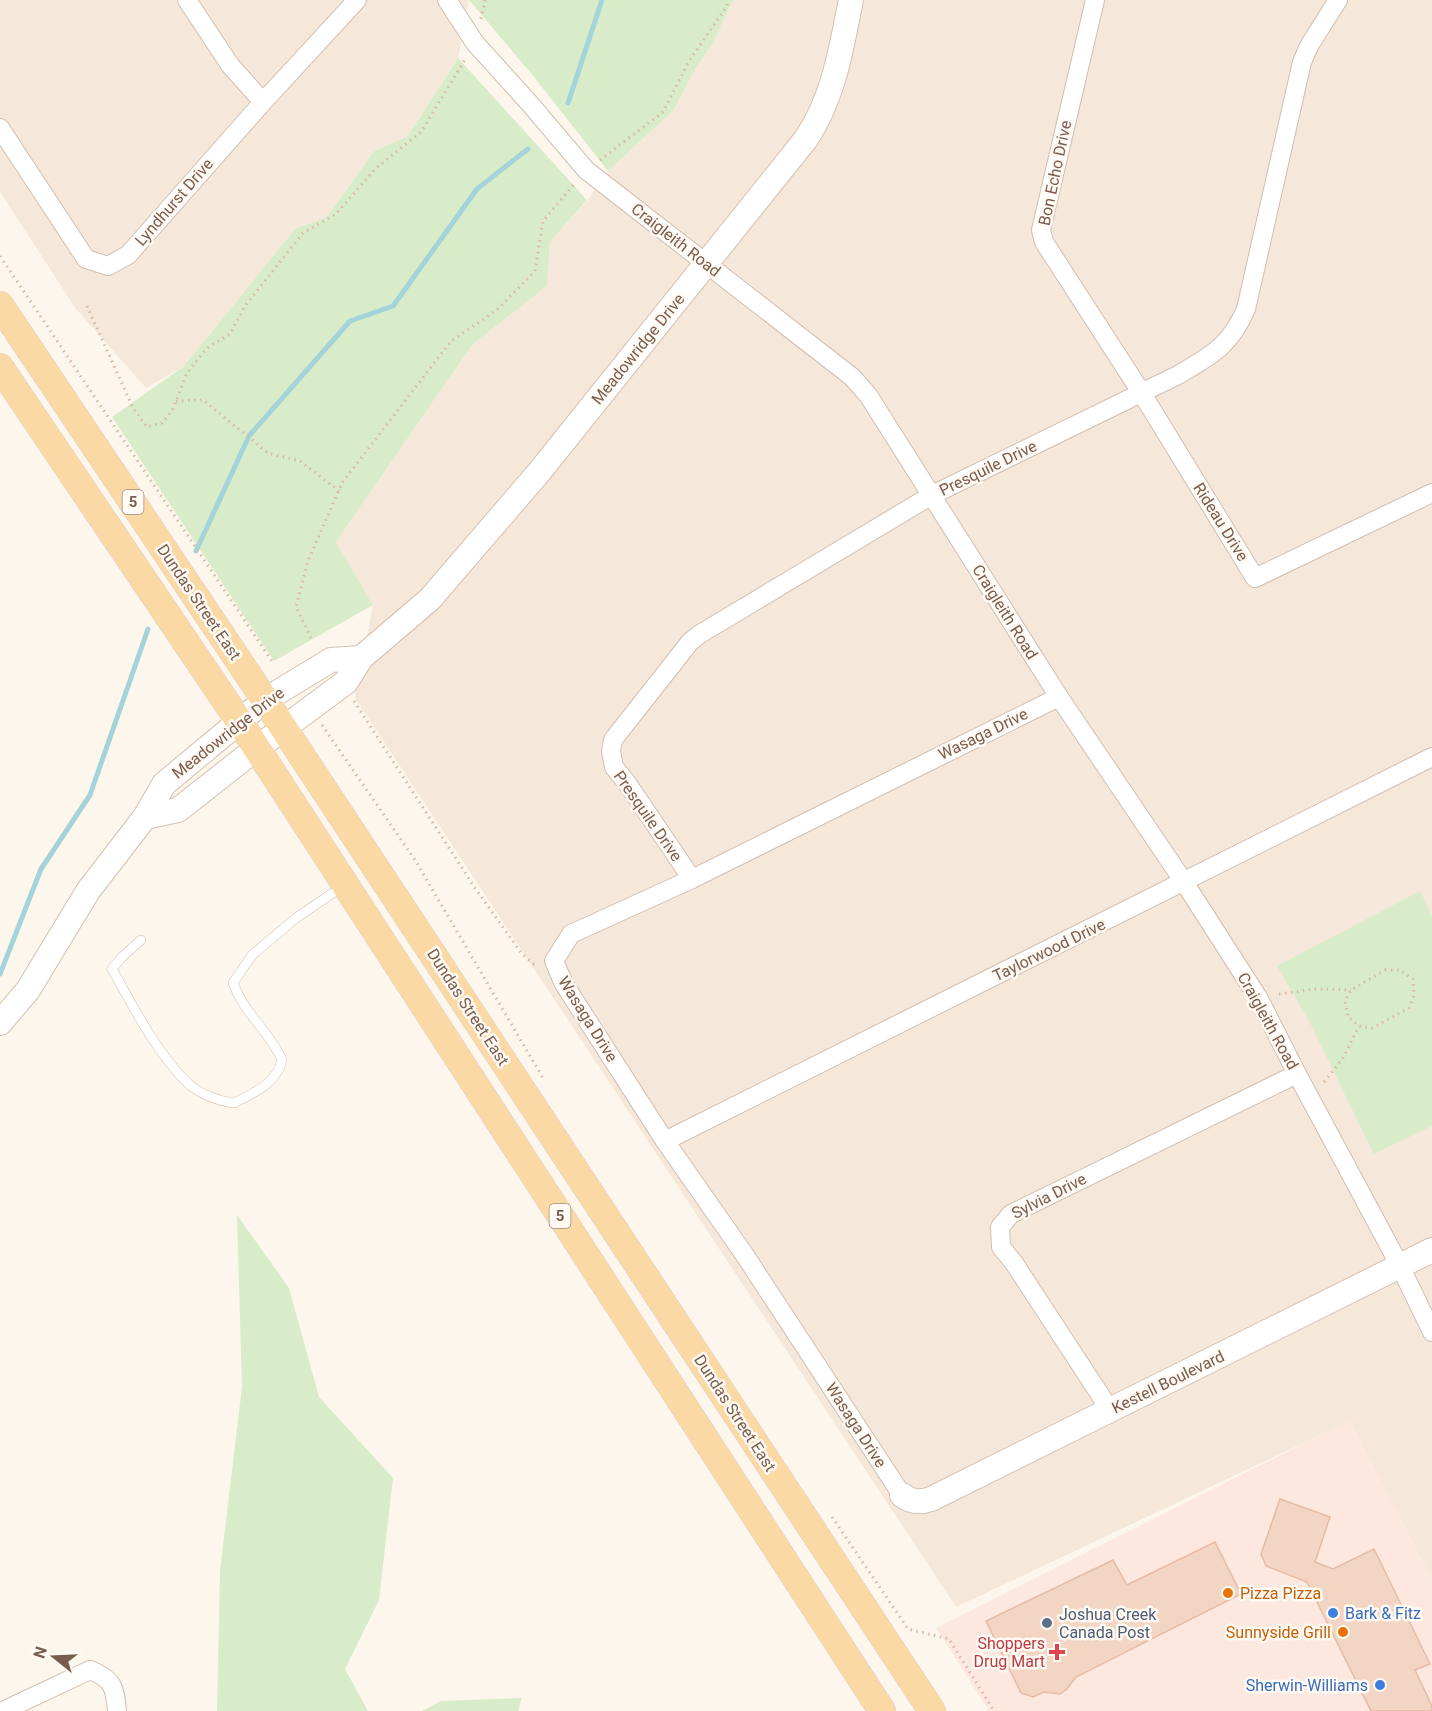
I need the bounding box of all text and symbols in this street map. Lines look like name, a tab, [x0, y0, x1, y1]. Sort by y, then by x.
street label: Bon Echo Drive	[1035, 119, 1075, 227]
street label: Lyndhurst Drive	[131, 154, 217, 250]
street label: Craigleith Road	[628, 199, 724, 281]
street label: Meadowridge Drive	[587, 290, 689, 408]
street label: Presquile Drive	[936, 436, 1040, 500]
street label: Rideau Drive	[1189, 479, 1253, 565]
road number: 5	[122, 490, 144, 514]
street label: Dundas Street East	[153, 540, 245, 664]
street label: Craigleith Road	[968, 561, 1042, 663]
street label: Meadowridge Drive	[168, 683, 288, 783]
street label: Wasaga Drive	[935, 704, 1031, 764]
street label: Presquile Drive	[610, 767, 686, 865]
street label: Taylorwood Drive	[990, 915, 1108, 985]
street label: Dundas Street East	[423, 945, 513, 1069]
street label: Craigleith Road	[1233, 969, 1303, 1073]
street label: Wasaga Drive	[554, 973, 622, 1065]
street label: Sylvia Drive	[1009, 1169, 1089, 1223]
road number: 5	[550, 1204, 570, 1228]
street label: Kestell Boulevard	[1109, 1347, 1227, 1417]
street label: Dundas Street East	[690, 1351, 780, 1475]
street label: Wasaga Drive	[822, 1379, 890, 1471]
place label: Pizza Pizza	[1240, 1584, 1321, 1603]
marker: Pizza Pizza	[1221, 1586, 1235, 1600]
place label: Bark & Fitz	[1345, 1604, 1421, 1623]
place label: Joshua Creek Canada Post	[1059, 1605, 1157, 1642]
marker: Bark & Fitz	[1326, 1606, 1340, 1620]
marker: Joshua Creek Canada Post	[1040, 1616, 1054, 1630]
place label: Sunnyside Grill	[1226, 1623, 1331, 1642]
marker: Sunnyside Grill	[1336, 1625, 1350, 1639]
north arrow	[24, 1627, 84, 1687]
place label: Shoppers Drug Mart	[974, 1634, 1045, 1671]
text: N	[29, 1644, 51, 1661]
marker: Shoppers Drug Mart	[1050, 1645, 1064, 1659]
place label: Sherwin-Williams	[1246, 1676, 1368, 1695]
marker: Sherwin-Williams	[1373, 1678, 1387, 1692]

